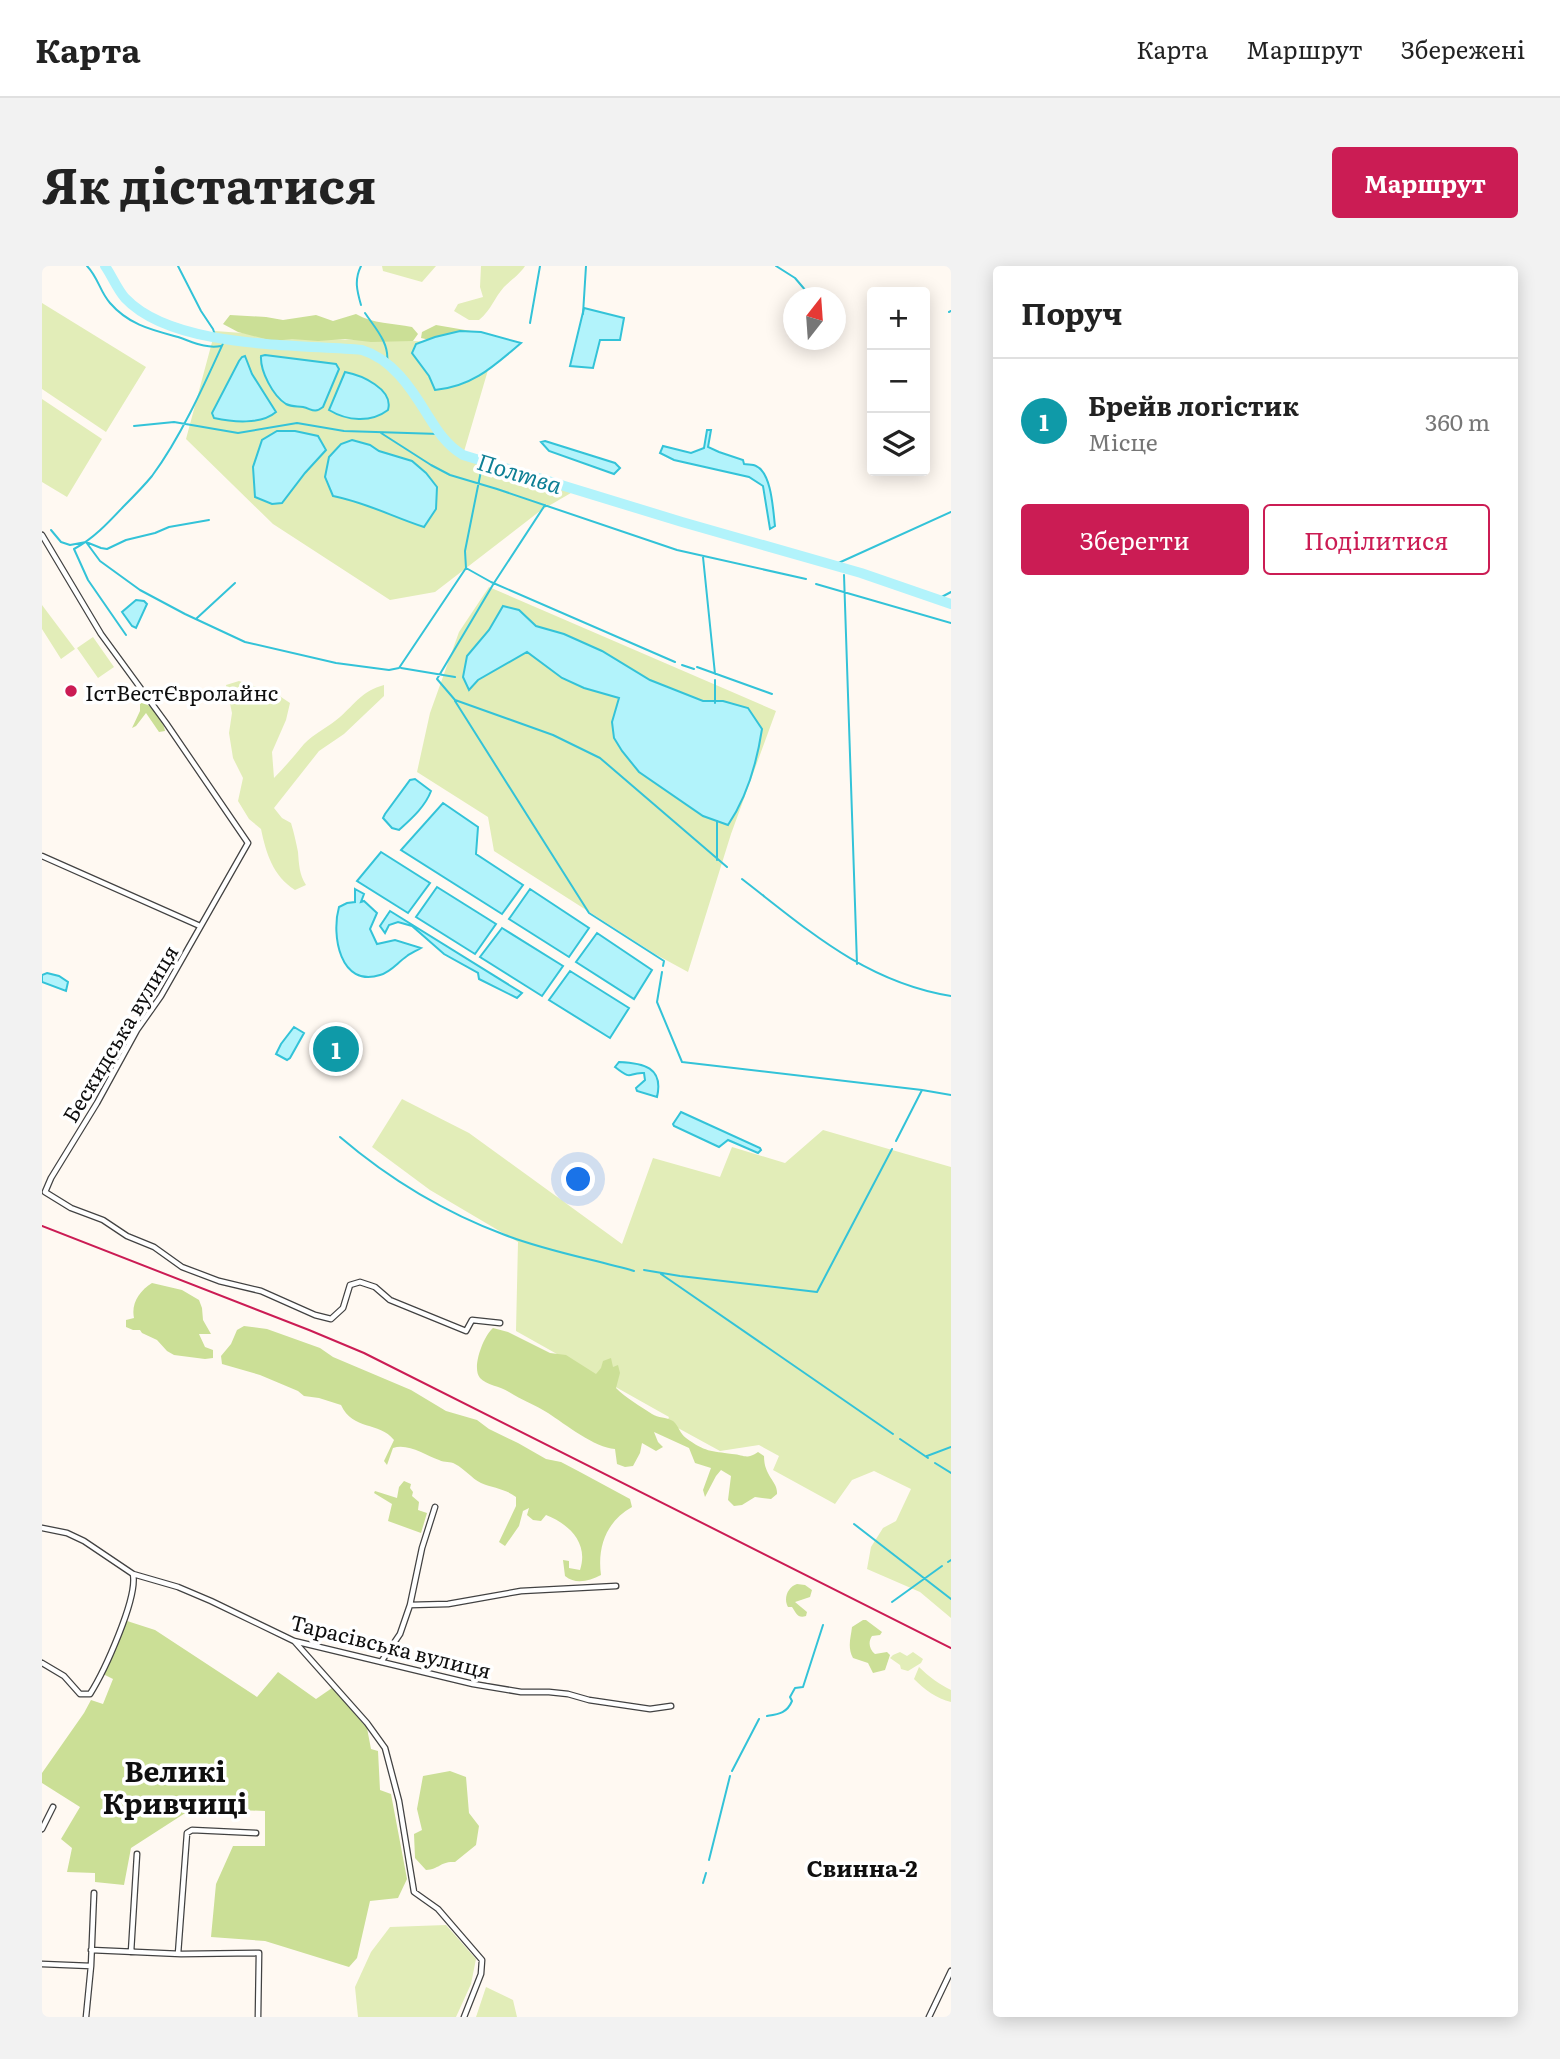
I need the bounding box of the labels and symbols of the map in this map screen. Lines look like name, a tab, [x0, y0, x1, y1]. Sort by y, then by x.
north arrow	[783, 287, 846, 350]
water label: Полтва	[474, 443, 566, 501]
place label: ІстВестЄвролайнс	[85, 676, 278, 707]
marker: ІстВестЄвролайнс	[63, 683, 79, 699]
street label: Бескидська вулиця	[54, 938, 184, 1128]
pin: 1	[313, 1023, 359, 1075]
your location	[561, 1162, 595, 1196]
street label: Тарасівська вулиця	[287, 1605, 495, 1685]
district label: Великі Кривчиці	[102, 1749, 248, 1823]
district label: Свинна-2	[806, 1850, 918, 1884]

